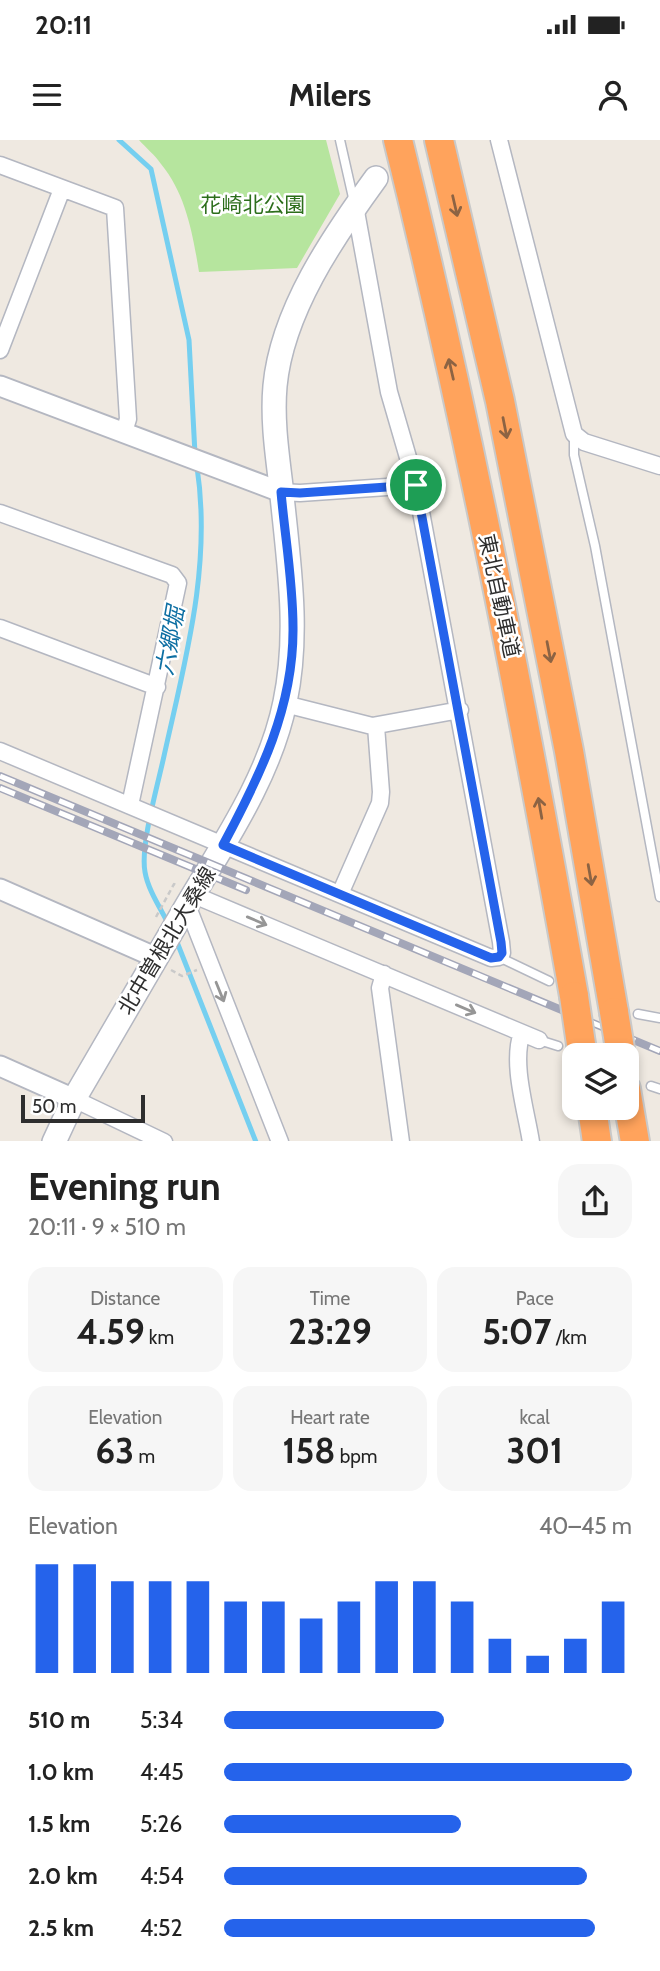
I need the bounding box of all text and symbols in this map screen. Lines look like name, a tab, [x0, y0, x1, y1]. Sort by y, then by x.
text: 20:11	[35, 9, 92, 41]
text: Milers	[289, 75, 371, 114]
icon: menu	[28, 76, 66, 114]
icon: person	[594, 76, 632, 114]
park label: 花崎北公園	[201, 192, 306, 217]
one-way arrow	[449, 194, 463, 217]
one-way arrow	[444, 358, 457, 381]
one-way arrow	[499, 416, 513, 439]
pin	[386, 455, 446, 515]
icon: arrive	[397, 466, 435, 504]
street label: 東北自動車道	[474, 532, 525, 660]
water label: 六郷堀	[150, 602, 190, 677]
one-way arrow	[543, 640, 557, 662]
one-way arrow	[533, 797, 546, 820]
street label: 北中曽根北大桑線	[113, 862, 221, 1019]
one-way arrow	[584, 863, 598, 886]
one-way arrow	[245, 915, 267, 928]
one-way arrow	[215, 981, 228, 1002]
one-way arrow	[455, 1003, 477, 1016]
map controls	[562, 1043, 639, 1120]
button: layers	[562, 1043, 639, 1120]
scale bar	[21, 1092, 145, 1124]
text: 50 m	[32, 1095, 76, 1118]
text: Evening run	[28, 1163, 221, 1210]
button: share	[558, 1164, 632, 1238]
text: 20:11 · 9 × 510 m	[28, 1213, 186, 1241]
text: Distance	[90, 1287, 160, 1310]
text: Time	[310, 1287, 350, 1310]
text: Pace	[516, 1287, 554, 1310]
text: 4.59	[77, 1310, 145, 1353]
text: 23:29	[288, 1310, 372, 1353]
text: 5:07	[482, 1310, 551, 1353]
text: km	[145, 1326, 174, 1349]
text: /km	[551, 1326, 587, 1349]
text: Elevation	[88, 1406, 162, 1429]
text: Heart rate	[290, 1406, 370, 1429]
text: kcal	[520, 1406, 550, 1429]
text: 63	[96, 1429, 134, 1472]
text: 158	[283, 1429, 335, 1472]
text: 301	[506, 1429, 563, 1472]
text: m	[134, 1445, 155, 1468]
text: bpm	[335, 1445, 377, 1468]
text: Elevation	[28, 1512, 118, 1540]
text: 40–45 m	[539, 1512, 632, 1540]
text: 510 m	[28, 1706, 90, 1734]
text: 5:34	[140, 1706, 183, 1734]
text: 1.0 km	[28, 1758, 94, 1786]
text: 4:45	[140, 1758, 184, 1786]
text: 1.5 km	[28, 1810, 90, 1838]
text: 5:26	[140, 1810, 182, 1838]
text: 2.0 km	[28, 1862, 98, 1890]
text: 4:54	[140, 1862, 184, 1890]
text: 2.5 km	[28, 1914, 94, 1942]
text: 4:52	[140, 1914, 183, 1942]

